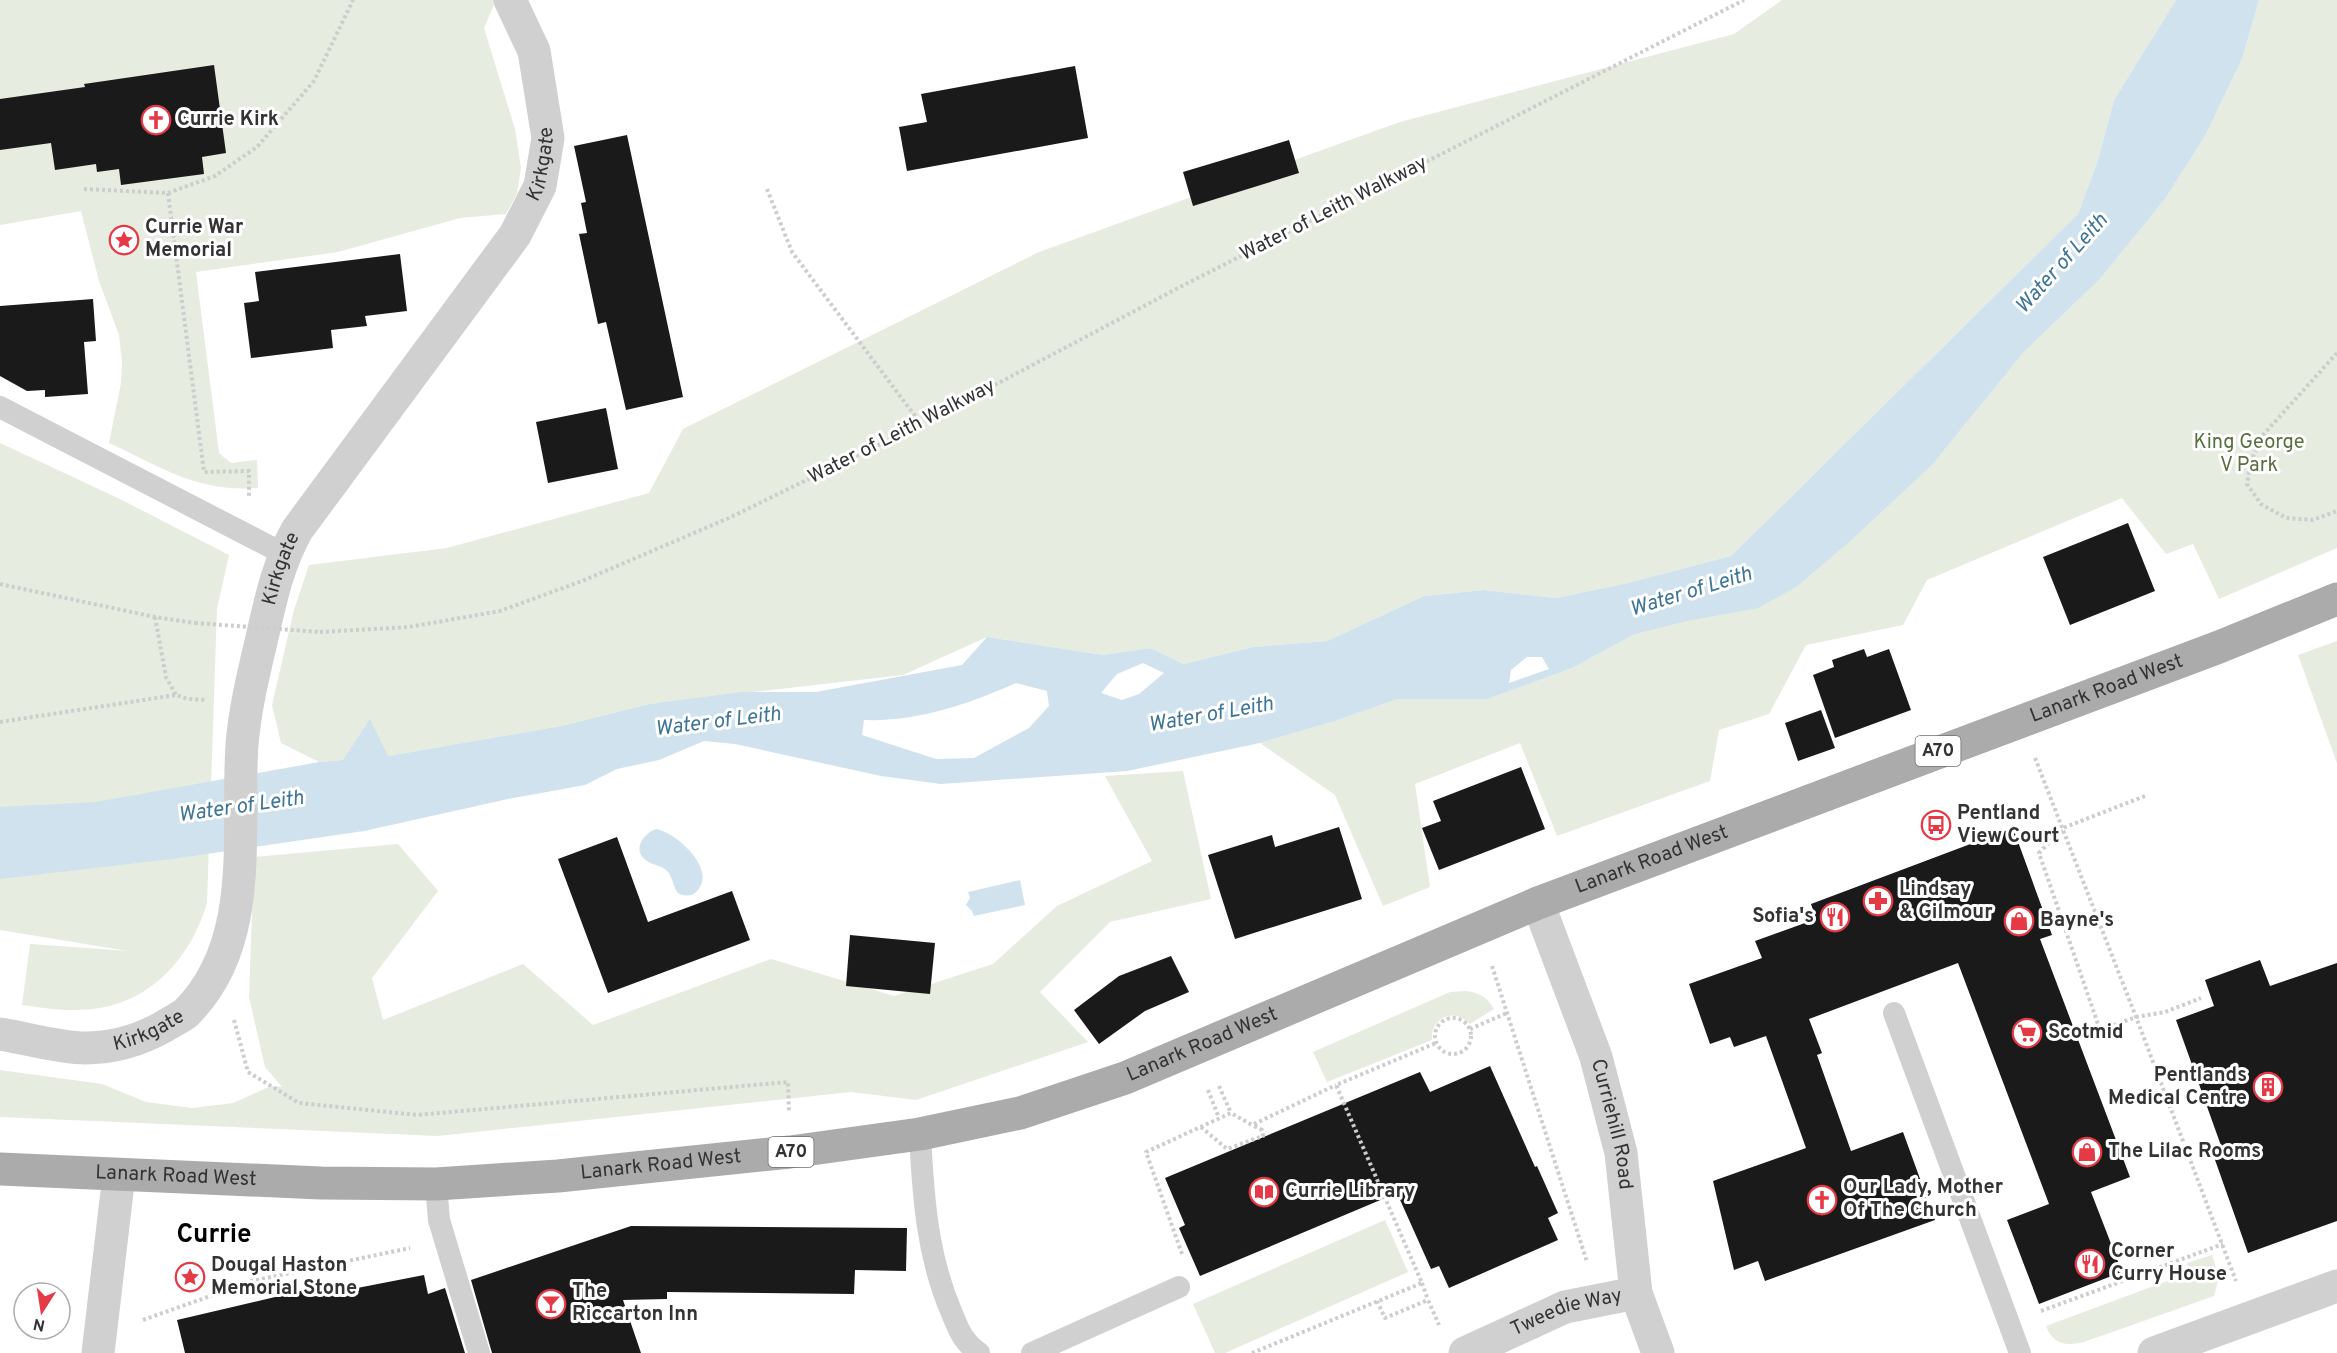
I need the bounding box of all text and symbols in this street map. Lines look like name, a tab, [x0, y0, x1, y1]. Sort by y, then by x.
church icon: Currie Kirk	[140, 104, 172, 136]
place label: Currie Kirk	[177, 107, 279, 133]
street label: Kirkgate	[521, 125, 561, 206]
street label: Water of Leith Walkway	[1236, 150, 1432, 268]
water label: Water of Leith	[2010, 208, 2115, 320]
place label: Currie War Memorial	[145, 215, 244, 264]
place icon: Currie War Memorial	[108, 224, 140, 256]
street label: Water of Leith Walkway	[804, 373, 1000, 491]
park label: King George V Park	[2194, 430, 2304, 479]
street label: Kirkgate	[257, 528, 307, 608]
water label: Water of Leith	[1627, 560, 1756, 623]
street label: Lanark Road West	[2027, 649, 2187, 730]
water label: Water of Leith	[1147, 691, 1276, 739]
water label: Water of Leith	[654, 701, 783, 743]
road number: A70	[1916, 736, 1960, 766]
water label: Water of Leith	[177, 785, 306, 829]
place label: Pentland View Court	[1957, 801, 2060, 850]
bus stop icon: Pentland View Court	[1920, 809, 1952, 841]
street label: Lanark Road West	[1572, 820, 1732, 901]
place label: Lindsay & Gilmour	[1899, 877, 1993, 926]
pharmacy icon: Lindsay & Gilmour	[1862, 885, 1894, 917]
restaurant icon: Sofia's	[1819, 901, 1851, 933]
place label: Sofia's	[1752, 904, 1814, 930]
shop icon: Bayne's	[2003, 905, 2035, 937]
place label: Bayne's	[2040, 908, 2114, 934]
street label: Lanark Road West	[1123, 1002, 1282, 1089]
street label: Kirkgate	[111, 1004, 189, 1058]
supermarket icon: Scotmid	[2011, 1017, 2043, 1049]
place label: Scotmid	[2048, 1020, 2124, 1046]
street label: Curriehill Road	[1584, 1056, 1638, 1191]
place label: Pentlands Medical Centre	[2108, 1063, 2247, 1112]
building icon: Pentlands Medical Centre	[2252, 1071, 2284, 1103]
shop icon: The Lilac Rooms	[2071, 1136, 2103, 1168]
road number: A70	[768, 1137, 814, 1167]
place label: The Lilac Rooms	[2108, 1139, 2261, 1165]
street label: Lanark Road West	[579, 1144, 743, 1187]
street label: Lanark Road West	[95, 1160, 257, 1193]
place label: Our Lady, Mother Of The Church	[1843, 1175, 2004, 1224]
library icon: Currie Library	[1248, 1176, 1280, 1208]
place label: Currie Library	[1285, 1179, 1415, 1205]
church icon: Our Lady, Mother Of The Church	[1806, 1184, 1838, 1216]
district label: Currie	[176, 1219, 252, 1252]
place label: Corner Curry House	[2111, 1239, 2227, 1288]
restaurant icon: Corner Curry House	[2074, 1248, 2106, 1280]
place label: Dougal Haston Memorial Stone	[211, 1253, 357, 1302]
place icon: Dougal Haston Memorial Stone	[174, 1261, 206, 1293]
place label: The Riccarton Inn	[572, 1279, 698, 1328]
north arrow	[12, 1281, 72, 1341]
street label: Tweedie Way	[1507, 1283, 1624, 1343]
bar icon: The Riccarton Inn	[535, 1288, 567, 1320]
text: N	[32, 1313, 47, 1335]

